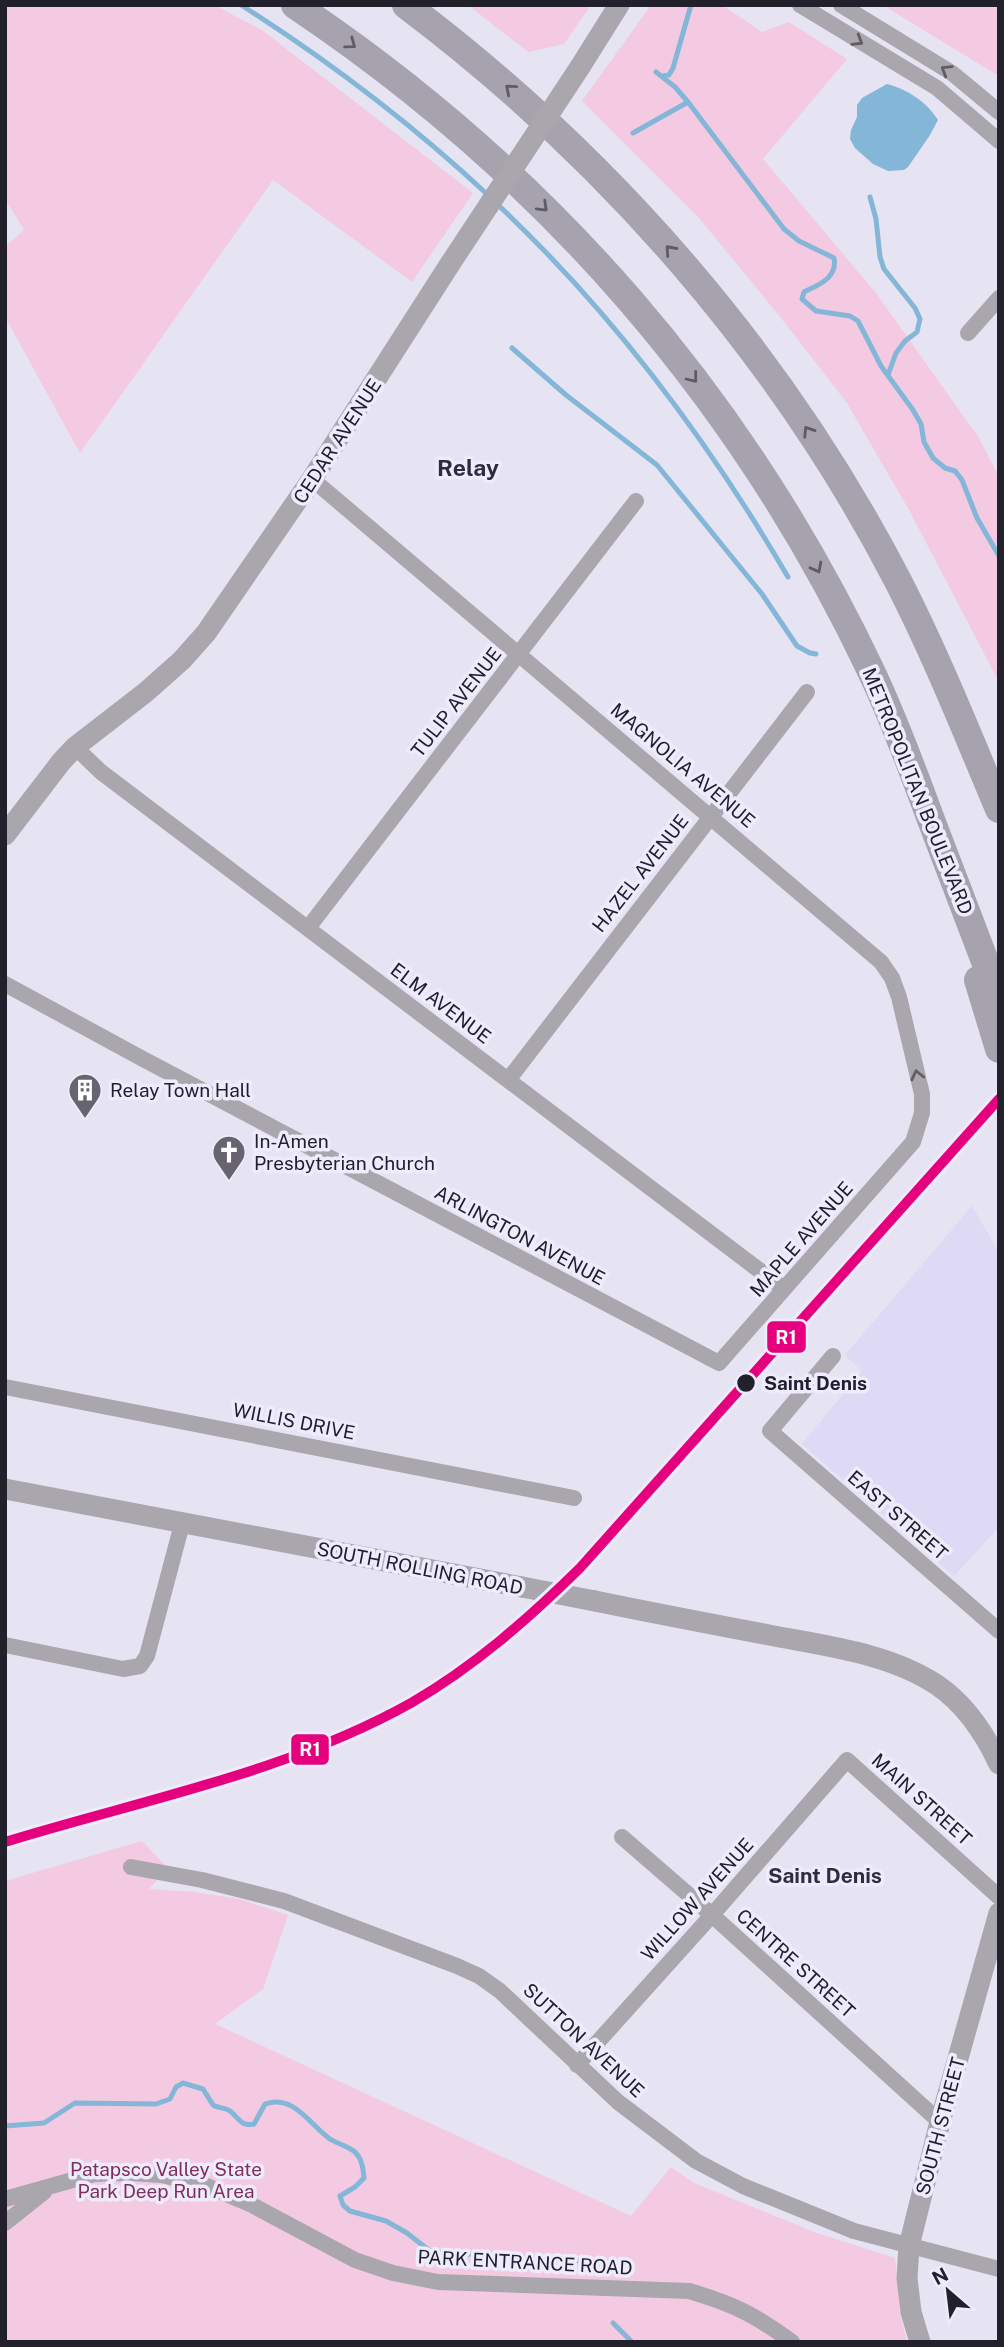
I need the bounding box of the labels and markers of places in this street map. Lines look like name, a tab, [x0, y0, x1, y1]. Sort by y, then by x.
building icon: Relay Town Hall	[66, 1071, 104, 1120]
place label: Relay Town Hall	[110, 1079, 251, 1101]
place label: In-Amen Presbyterian Church	[254, 1130, 435, 1174]
church icon: In-Amen Presbyterian Church	[210, 1133, 248, 1182]
marker: Saint Denis	[735, 1372, 757, 1394]
place label: Saint Denis	[764, 1372, 867, 1394]

